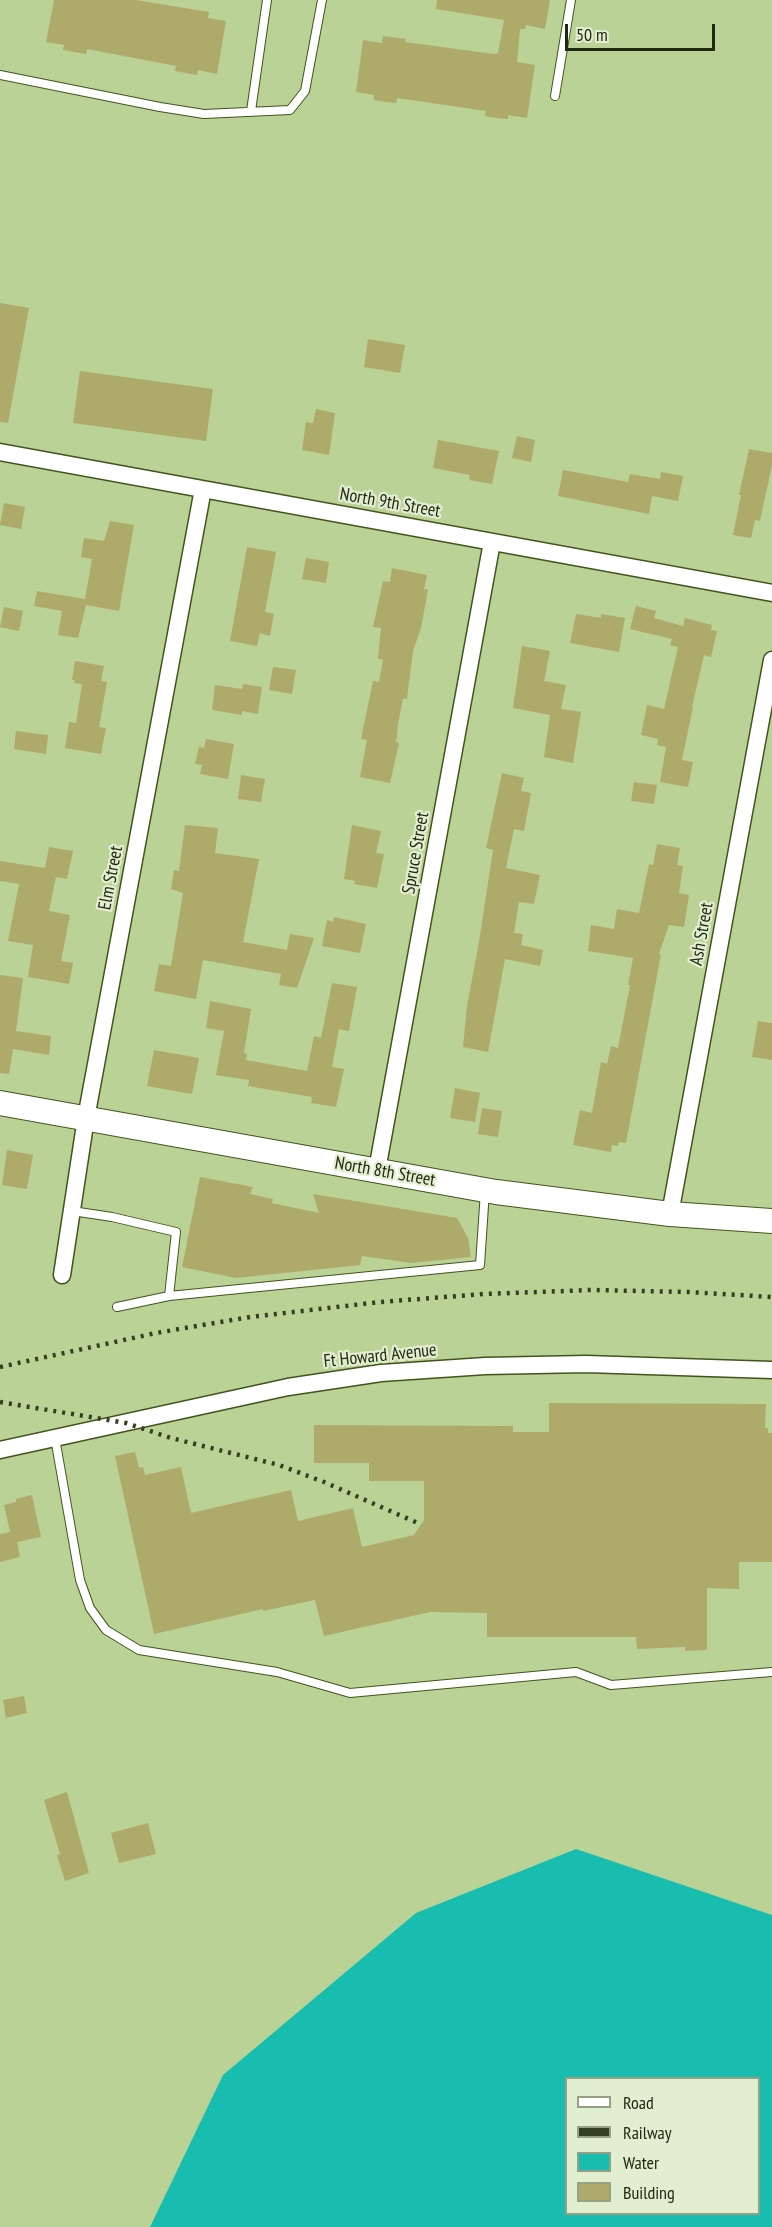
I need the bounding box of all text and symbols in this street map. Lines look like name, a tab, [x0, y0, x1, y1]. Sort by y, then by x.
scale bar	[568, 12, 718, 50]
text: 50 m	[576, 23, 608, 46]
street label: North 9th Street	[338, 484, 442, 522]
street label: Spruce Street	[398, 810, 434, 896]
street label: Elm Street	[94, 844, 128, 912]
street label: Ash Street	[686, 901, 718, 967]
street label: North 8th Street	[333, 1153, 437, 1191]
street label: Ft Howard Avenue	[323, 1339, 437, 1373]
legend	[565, 2077, 760, 2215]
text: Road	[623, 2091, 654, 2114]
text: Railway	[623, 2121, 672, 2144]
text: Water	[623, 2151, 659, 2174]
text: Building	[623, 2181, 675, 2204]

